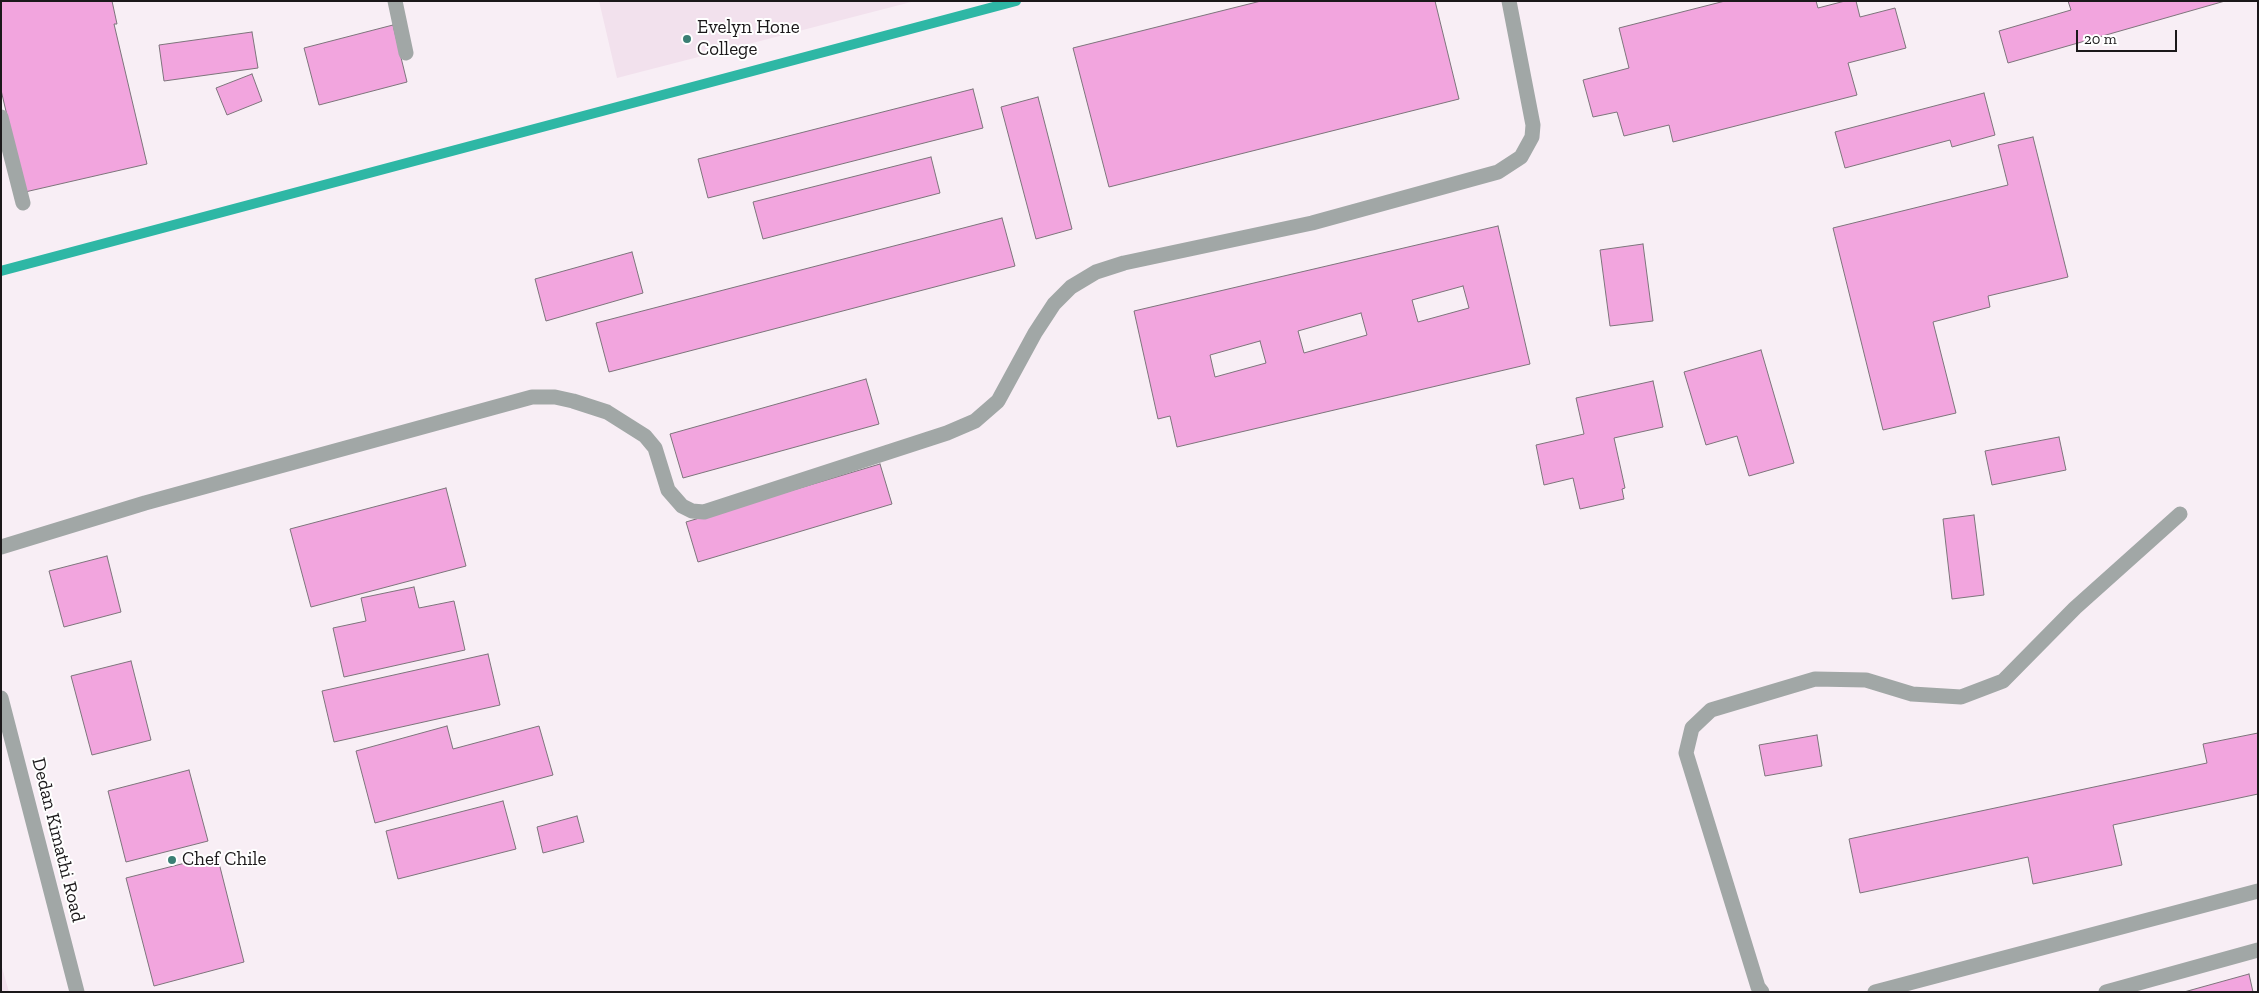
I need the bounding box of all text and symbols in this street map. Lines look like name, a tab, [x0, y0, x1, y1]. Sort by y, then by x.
place label: Evelyn Hone College	[697, 17, 800, 61]
scale bar	[2079, 20, 2180, 52]
text: 20 m	[2084, 30, 2117, 48]
marker: Evelyn Hone College	[681, 33, 693, 45]
street label: Dedan Kimathi Road	[27, 756, 89, 924]
place label: Chef Chile	[182, 849, 266, 871]
marker: Chef Chile	[166, 854, 178, 866]

